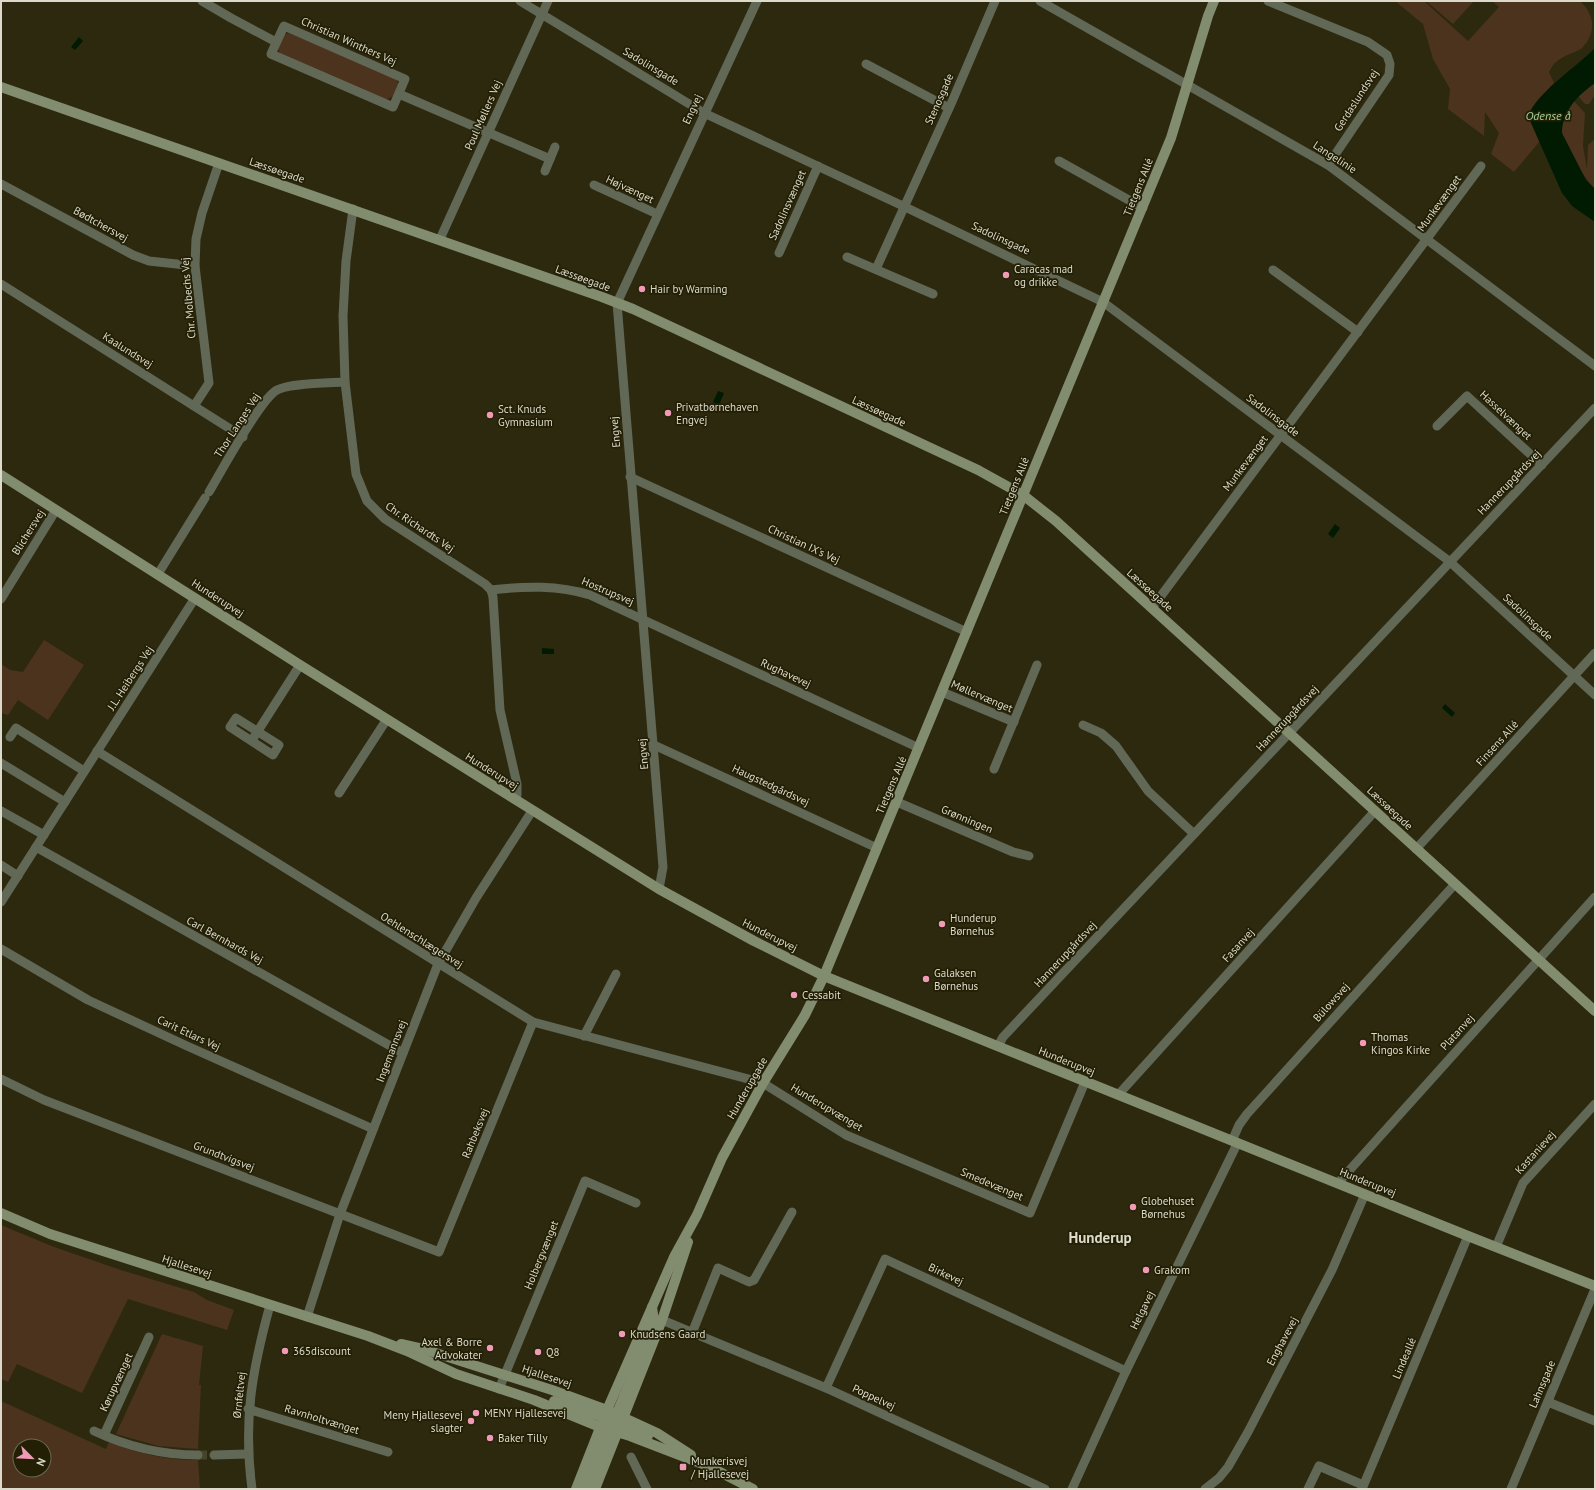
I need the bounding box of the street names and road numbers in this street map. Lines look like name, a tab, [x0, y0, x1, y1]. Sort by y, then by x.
street label: Christian Winthers Vej	[299, 14, 399, 68]
street label: Sadolinsgade	[620, 44, 682, 88]
street label: Gerdaslundsvej	[1331, 66, 1381, 134]
street label: Stenosgade	[922, 71, 957, 127]
street label: Poul Møllers Vej	[461, 78, 505, 152]
street label: Engvej	[679, 92, 705, 126]
street label: Langelinie	[1311, 138, 1360, 176]
street label: Læssøegade	[247, 154, 307, 186]
street label: Tietgens Allé	[1120, 156, 1156, 218]
street label: Sadolinsvænget	[765, 168, 809, 242]
street label: Højvænget	[604, 172, 657, 206]
street label: Munkevænget	[1414, 172, 1464, 234]
street label: Bødtchersvej	[71, 203, 131, 245]
street label: Sadolinsgade	[970, 218, 1033, 258]
street label: Chr. Molbechs Vej	[177, 257, 199, 339]
street label: Læssøegade	[553, 262, 613, 295]
street label: Kaalundsvej	[100, 329, 156, 371]
street label: Hasselvænget	[1477, 387, 1535, 443]
street label: Thor Langes Vej	[211, 390, 263, 460]
street label: Sadolinsgade	[1244, 391, 1303, 440]
street label: Læssøegade	[850, 392, 908, 430]
street label: Engvej	[607, 416, 623, 448]
street label: Munkevænget	[1219, 432, 1271, 494]
street label: Hannerupgårdsvej	[1474, 446, 1544, 518]
street label: Tietgens Allé	[996, 455, 1032, 517]
street label: Chr. Richardts Vej	[383, 499, 457, 555]
street label: Blichersvej	[8, 507, 48, 557]
street label: Christian IX's Vej	[766, 521, 842, 567]
street label: Læssøegade	[1124, 565, 1176, 615]
street label: Hostrupsvej	[580, 574, 636, 608]
street label: Hunderupvej	[189, 576, 247, 620]
street label: Sadolinsgade	[1500, 590, 1556, 644]
street label: J.L. Heibergs Vej	[103, 643, 156, 714]
street label: Rughavevej	[759, 655, 813, 691]
street label: Møllervænget	[949, 677, 1015, 715]
street label: Hannerupgårdsvej	[1253, 682, 1321, 754]
street label: Finsens Allé	[1473, 717, 1521, 769]
street label: Engvej	[635, 738, 651, 770]
street label: Hunderupvej	[463, 749, 521, 793]
street label: Tietgens Allé	[873, 754, 910, 816]
street label: Haugstedgårdsvej	[730, 761, 812, 809]
street label: Læssøegade	[1364, 783, 1416, 833]
street label: Grønningen	[939, 802, 995, 836]
street label: Oehlenschlægersvej	[378, 909, 466, 971]
street label: Carl Bernhards Vej	[184, 913, 266, 967]
street label: Hunderupvej	[740, 915, 800, 955]
street label: Hannerupgårdsvej	[1031, 918, 1099, 990]
street label: Fasanvej	[1219, 925, 1257, 965]
street label: Bülowsvej	[1310, 980, 1352, 1024]
street label: Platanvej	[1437, 1011, 1477, 1053]
street label: Carit Etlars Vej	[155, 1012, 223, 1054]
street label: Ingemannsvej	[373, 1018, 409, 1084]
street label: Hunderupvej	[1037, 1043, 1098, 1079]
street label: Hunderupgade	[724, 1054, 771, 1122]
street label: Hunderupvænget	[788, 1080, 866, 1134]
street label: Rahbeksvej	[459, 1106, 491, 1160]
street label: Kastanievej	[1512, 1127, 1558, 1177]
street label: Grundtvigsvej	[191, 1138, 257, 1174]
street label: Smedevænget	[958, 1164, 1026, 1204]
street label: Hunderupvej	[1338, 1164, 1399, 1200]
street label: Holbergvænget	[521, 1218, 561, 1291]
street label: Hjallesevej	[160, 1251, 214, 1281]
street label: Birkevej	[926, 1260, 966, 1288]
street label: Helgavej	[1127, 1288, 1157, 1332]
street label: Enghavevej	[1263, 1314, 1301, 1368]
street label: Lindeallé	[1389, 1335, 1419, 1381]
street label: Kørupvænget	[96, 1350, 136, 1413]
street label: Lahnsgade	[1526, 1358, 1558, 1410]
street label: Hjallesevej	[520, 1361, 574, 1391]
street label: Ørnfeltvej	[230, 1371, 248, 1419]
street label: Poppelvej	[850, 1381, 898, 1413]
street label: Ravnholtvænget	[283, 1401, 361, 1437]

